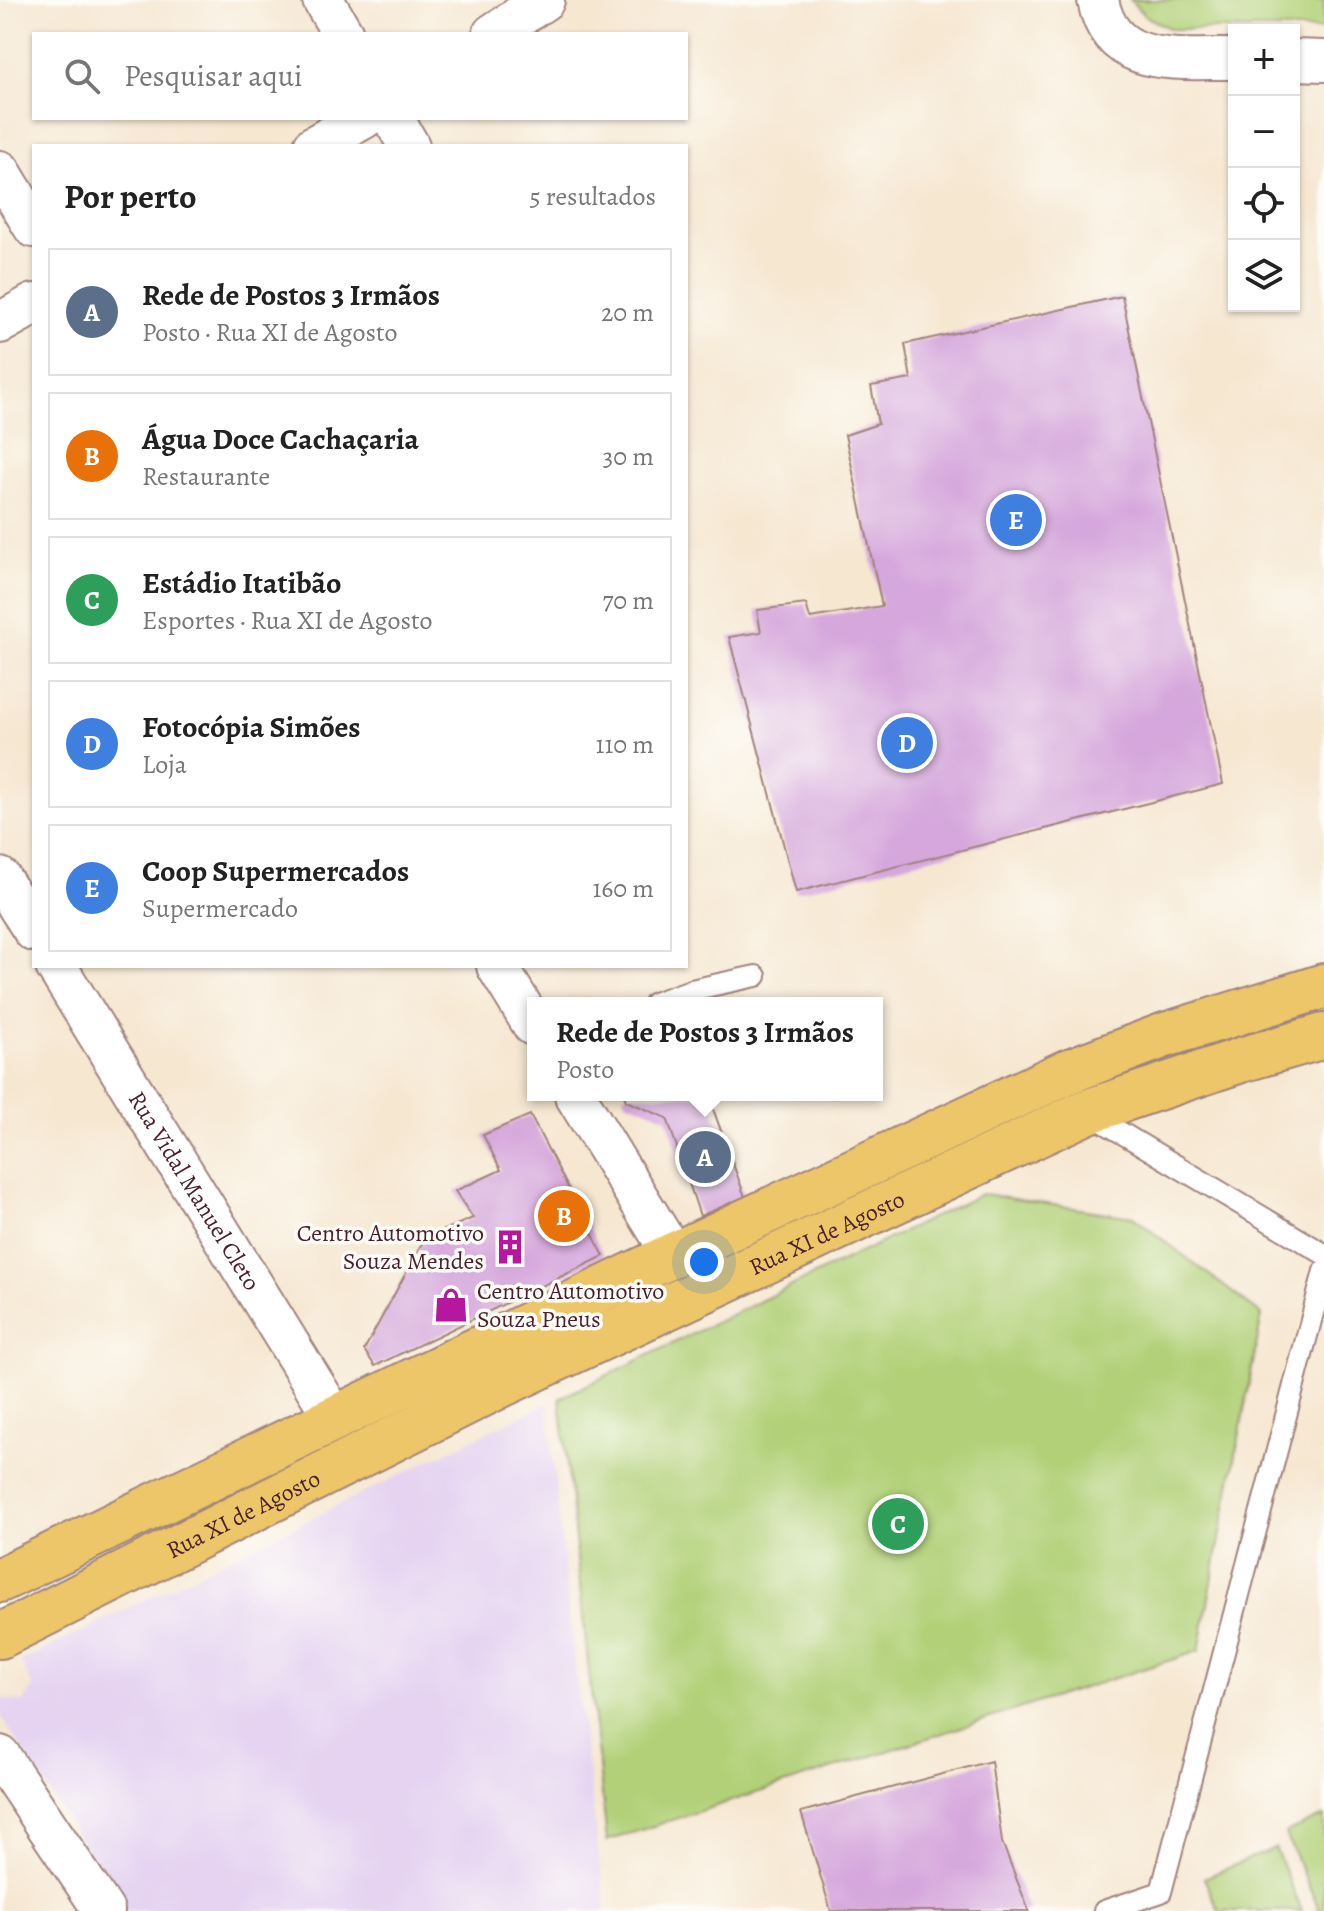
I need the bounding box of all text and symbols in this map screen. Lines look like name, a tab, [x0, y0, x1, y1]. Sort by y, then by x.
map controls	[1228, 24, 1300, 312]
button: +	[1228, 24, 1300, 96]
search box	[32, 32, 688, 120]
icon: search	[60, 54, 104, 98]
text: Pesquisar aqui	[124, 56, 302, 96]
button: −	[1228, 96, 1300, 168]
button: locate	[1228, 168, 1300, 240]
text: Por perto	[64, 173, 197, 220]
text: 5 resultados	[529, 179, 656, 214]
button: layers	[1228, 240, 1300, 312]
text: Rede de Postos 3 Irmãos	[142, 275, 440, 315]
text: A	[84, 295, 100, 330]
text: 20 m	[601, 295, 654, 330]
text: Posto · Rua XI de Agosto	[142, 315, 397, 350]
text: Água Doce Cachaçaria	[142, 419, 419, 459]
text: B	[84, 439, 100, 474]
text: 30 m	[603, 439, 654, 474]
text: Restaurante	[142, 459, 270, 494]
pin: E	[990, 490, 1042, 550]
text: Estádio Itatibão	[142, 563, 341, 603]
text: C	[84, 583, 100, 618]
text: 70 m	[602, 583, 654, 618]
text: Esportes · Rua XI de Agosto	[142, 603, 433, 638]
text: Fotocópia Simões	[142, 707, 361, 747]
pin: D	[881, 713, 933, 773]
text: D	[83, 727, 101, 762]
text: 110 m	[596, 727, 654, 762]
text: Loja	[142, 747, 187, 782]
text: Coop Supermercados	[142, 851, 409, 891]
text: E	[84, 871, 100, 906]
text: 160 m	[592, 871, 654, 906]
text: Supermercado	[142, 891, 298, 926]
popup	[527, 997, 883, 1101]
text: Rede de Postos 3 Irmãos	[556, 1012, 854, 1052]
text: Posto	[556, 1052, 614, 1087]
street label: Rua Vidal Manuel Cleto	[121, 1085, 268, 1296]
pin: A	[679, 1127, 731, 1187]
street label: Rua XI de Agosto	[744, 1183, 910, 1283]
pin: B	[538, 1186, 590, 1246]
place label: Centro Automotivo Souza Mendes	[297, 1217, 484, 1277]
building icon: Centro Automotivo Souza Mendes	[491, 1228, 529, 1266]
your location	[684, 1242, 724, 1282]
place label: Centro Automotivo Souza Pneus	[477, 1275, 664, 1335]
shop icon: Centro Automotivo Souza Pneus	[432, 1286, 470, 1324]
street label: Rua XI de Agosto	[161, 1462, 326, 1566]
pin: C	[872, 1494, 924, 1554]

